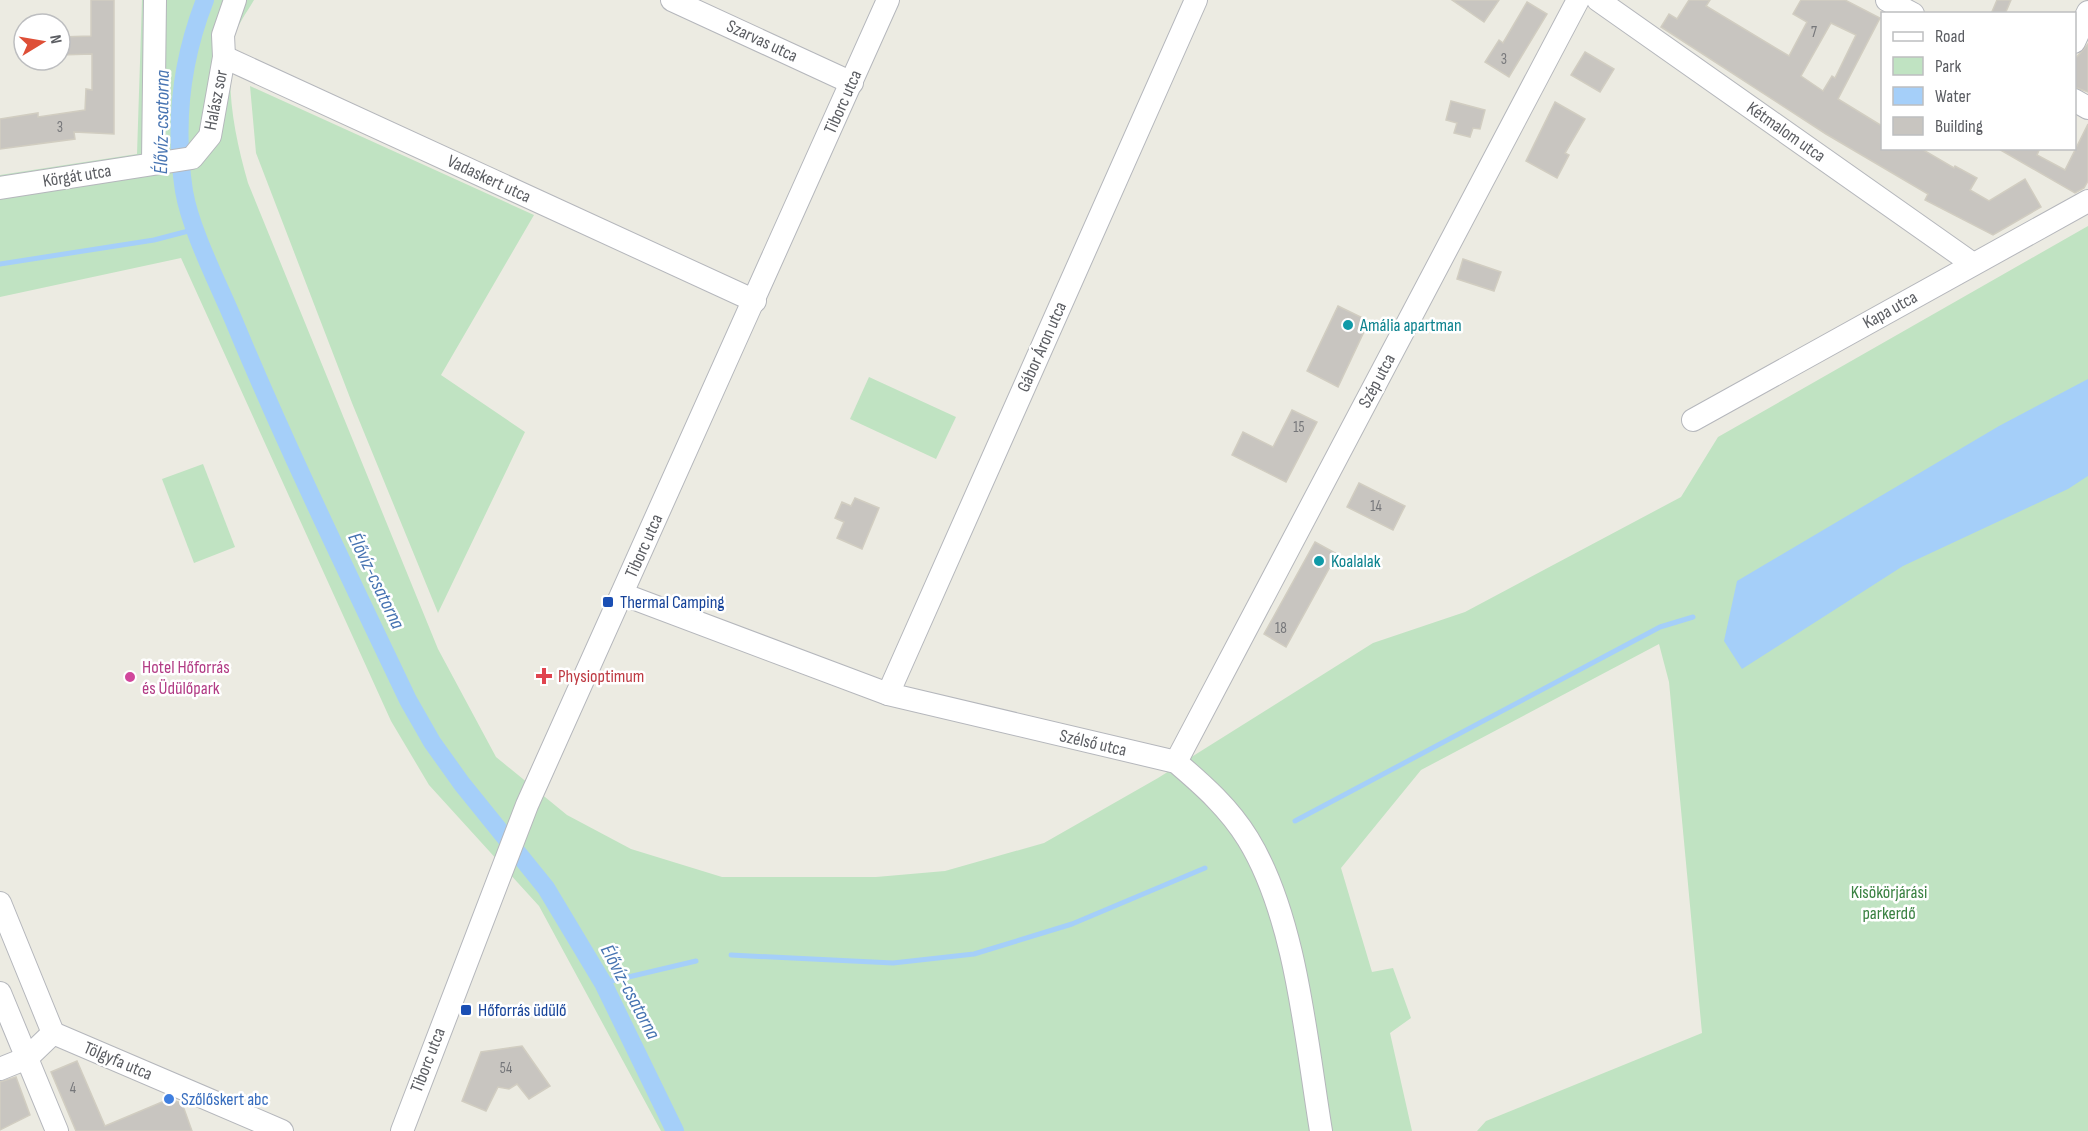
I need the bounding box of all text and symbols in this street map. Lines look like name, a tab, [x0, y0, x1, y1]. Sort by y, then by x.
north arrow	[12, 12, 72, 72]
legend	[1881, 12, 2076, 150]
street label: Szarvas utca	[723, 15, 801, 67]
house number: 7	[1811, 23, 1817, 42]
text: Road	[1935, 26, 1965, 47]
text: N	[45, 33, 65, 45]
house number: 3	[1501, 50, 1507, 69]
text: Park	[1935, 56, 1961, 77]
street label: Tiborc utca	[820, 67, 866, 137]
street label: Halász sor	[200, 68, 232, 132]
water label: Élővíz-csatorna	[149, 70, 175, 174]
text: Water	[1935, 86, 1971, 107]
street label: Kétmalom utca	[1743, 97, 1829, 167]
text: Building	[1935, 116, 1983, 137]
house number: 3	[57, 118, 63, 137]
street label: Vadaskert utca	[444, 151, 534, 207]
street label: Körgát utca	[41, 160, 113, 192]
street label: Kapa utca	[1859, 286, 1921, 333]
street label: Gábor Áron utca	[1013, 299, 1071, 395]
place label: Amália apartman	[1359, 315, 1462, 336]
marker: Amália apartman	[1341, 318, 1355, 332]
street label: Szép utca	[1354, 350, 1400, 412]
house number: 15	[1293, 418, 1305, 437]
house number: 14	[1370, 497, 1382, 516]
street label: Tiborc utca	[621, 511, 667, 581]
water label: Élővíz-csatorna	[342, 529, 410, 633]
place label: Koalalak	[1331, 551, 1381, 572]
marker: Koalalak	[1312, 554, 1326, 568]
place label: Thermal Camping	[620, 592, 725, 613]
marker: Thermal Camping	[601, 595, 615, 609]
house number: 18	[1275, 619, 1287, 638]
place label: Hotel Hőforrás és Üdülőpark	[142, 657, 230, 699]
place label: Physioptimum	[558, 666, 644, 687]
marker: Physioptimum	[535, 667, 553, 685]
marker: Hotel Hőforrás és Üdülőpark	[123, 670, 137, 684]
street label: Szélső utca	[1057, 725, 1129, 761]
park label: Kisökörjárási parkerdő	[1851, 882, 1927, 924]
water label: Élővíz-csatorna	[595, 940, 665, 1044]
place label: Hőforrás üdülő	[478, 1000, 567, 1021]
marker: Hőforrás üdülő	[459, 1003, 473, 1017]
street label: Tiborc utca	[406, 1025, 450, 1095]
street label: Tölgyfa utca	[81, 1037, 156, 1085]
house number: 54	[500, 1059, 512, 1078]
house number: 4	[70, 1079, 76, 1098]
place label: Szőlőskert abc	[181, 1089, 269, 1110]
marker: Szőlőskert abc	[162, 1092, 176, 1106]

